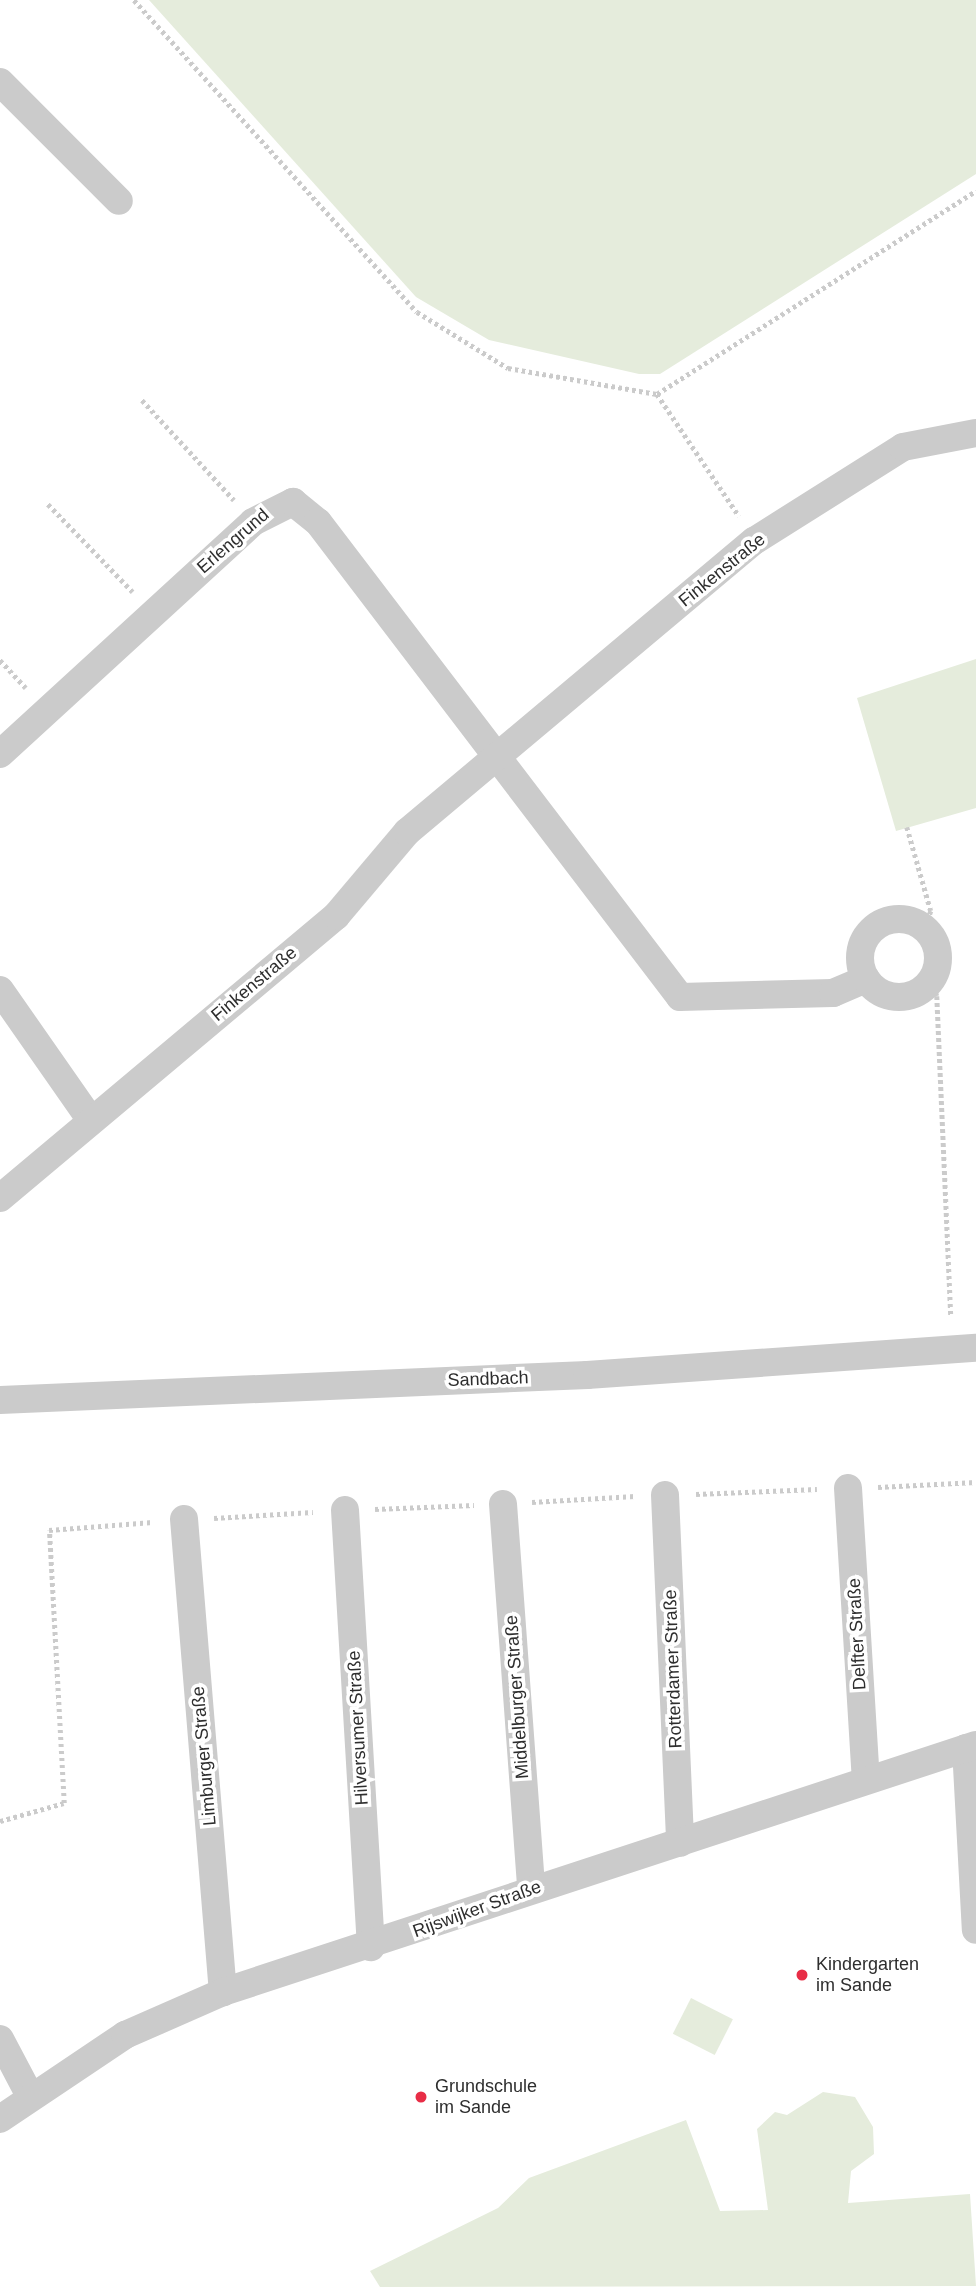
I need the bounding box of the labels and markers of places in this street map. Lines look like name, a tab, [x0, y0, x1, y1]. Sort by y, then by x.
place label: Kindergarten im Sande	[816, 1954, 919, 1996]
marker: Kindergarten im Sande	[794, 1967, 810, 1983]
place label: Grundschule im Sande	[435, 2076, 537, 2118]
marker: Grundschule im Sande	[413, 2089, 429, 2105]

